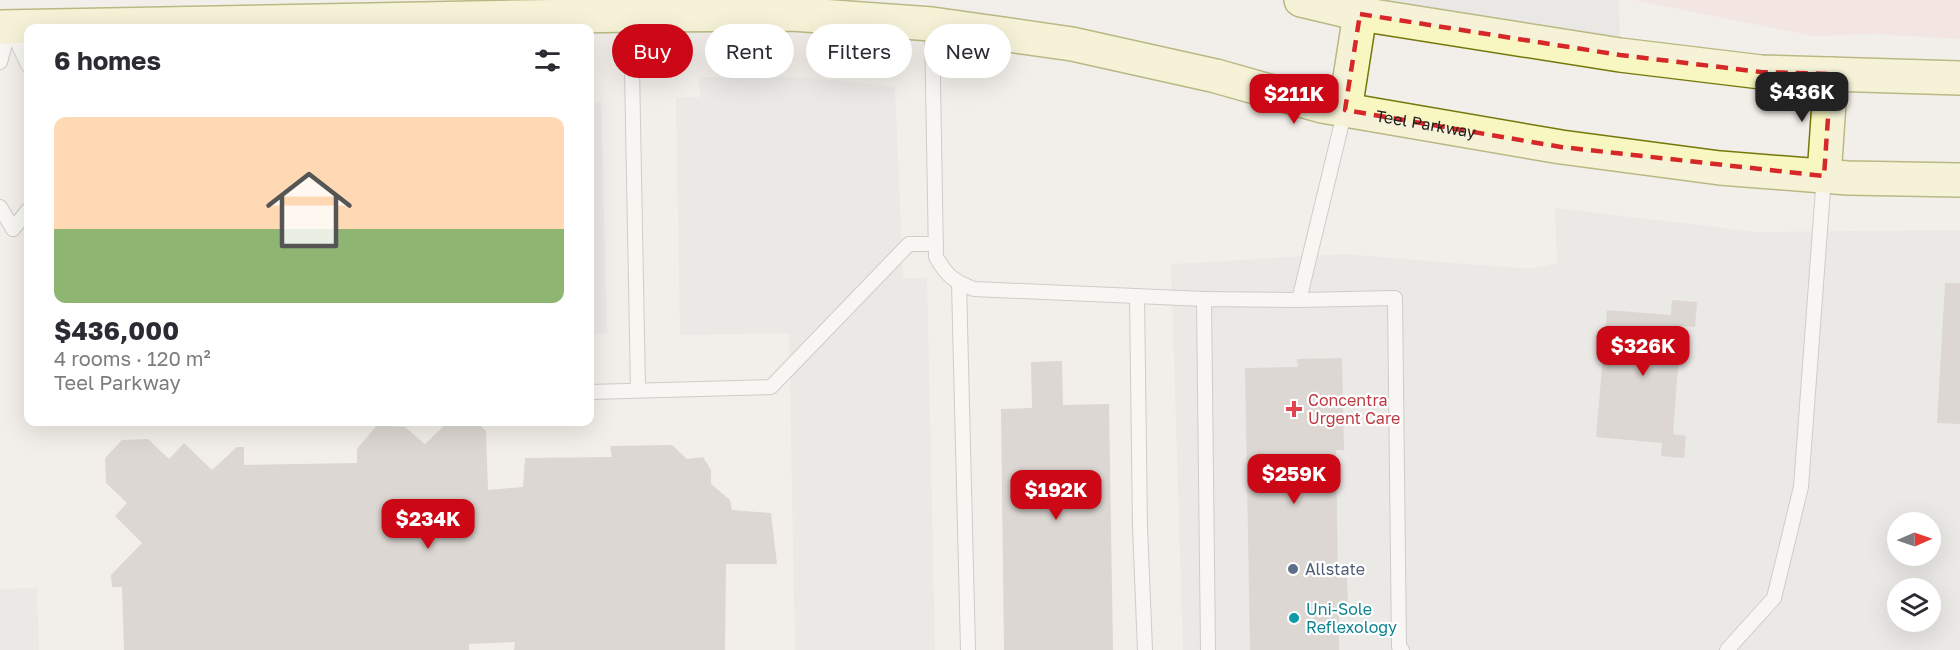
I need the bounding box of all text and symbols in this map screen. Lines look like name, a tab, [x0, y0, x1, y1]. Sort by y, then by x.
chip: Buy	[612, 24, 693, 78]
chip: Rent	[705, 24, 794, 78]
chip: Filters	[806, 24, 912, 78]
chip: New	[924, 24, 1011, 78]
icon: filters	[531, 44, 564, 77]
text: 6 homes	[54, 45, 161, 76]
pin: $436K	[1760, 72, 1844, 123]
pin: $211K	[1252, 74, 1336, 125]
text: $436K	[1769, 79, 1835, 103]
text: $211K	[1264, 81, 1324, 105]
street label: Teel Parkway	[1374, 105, 1478, 142]
icon: home	[255, 156, 363, 264]
text: $436,000	[54, 315, 179, 346]
pin: $326K	[1601, 326, 1685, 377]
text: $326K	[1611, 333, 1676, 357]
text: 4 rooms · 120 m²	[54, 346, 211, 370]
text: Teel Parkway	[54, 370, 181, 394]
place label: Concentra Urgent Care	[1308, 390, 1400, 428]
marker: Concentra Urgent Care	[1285, 400, 1303, 418]
pin: $259K	[1252, 454, 1336, 505]
text: $259K	[1262, 461, 1327, 485]
pin: $192K	[1014, 470, 1098, 521]
text: $192K	[1024, 477, 1088, 501]
pin: $234K	[386, 499, 470, 550]
text: $234K	[396, 506, 460, 530]
north arrow	[1887, 512, 1941, 566]
map controls	[1887, 512, 1941, 632]
place label: Allstate	[1305, 559, 1365, 579]
marker: Allstate	[1286, 562, 1300, 576]
button: layers	[1887, 578, 1941, 632]
place label: Uni-Sole Reflexology	[1306, 599, 1397, 637]
marker: Uni-Sole Reflexology	[1287, 611, 1301, 625]

